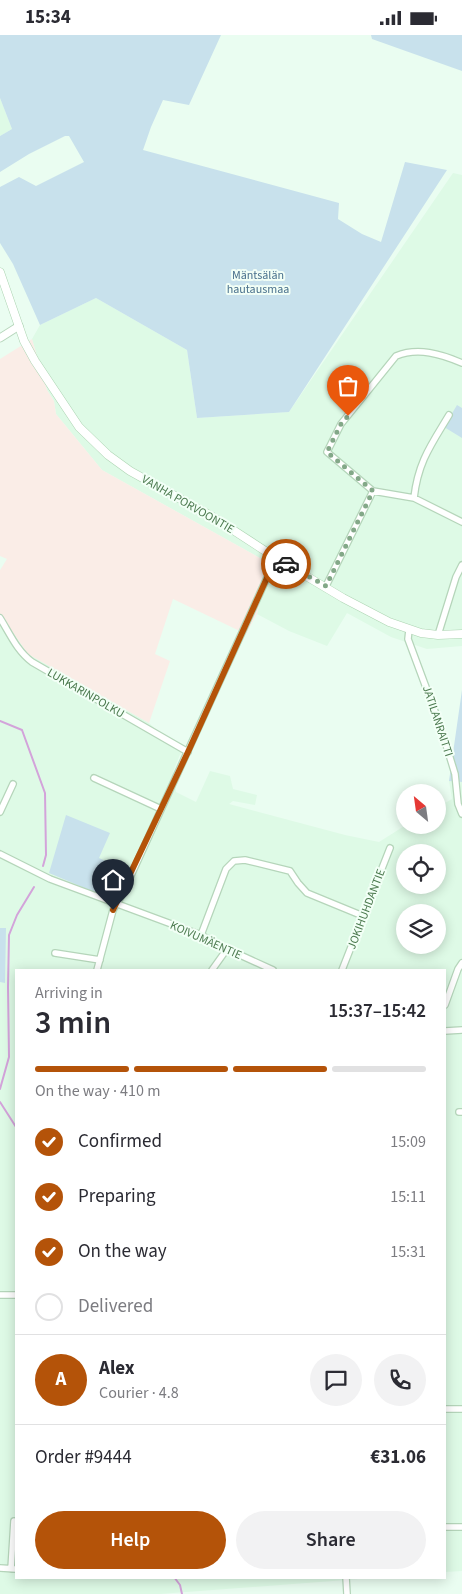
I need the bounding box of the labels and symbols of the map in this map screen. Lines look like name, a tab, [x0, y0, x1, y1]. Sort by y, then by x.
park label: Mäntsälän hautausmaa	[227, 267, 289, 298]
pin	[327, 365, 369, 416]
street label: VANHA PORVOONTIE	[138, 471, 237, 538]
courier	[261, 539, 311, 589]
street label: LUKKARINPOLKU	[44, 664, 127, 722]
street label: JATILANRAITTI	[418, 683, 457, 759]
north arrow	[396, 784, 446, 834]
pin	[92, 859, 134, 910]
street label: JOKIHUHDANTIE	[343, 867, 390, 952]
street label: KOIVUMÄENTIE	[167, 917, 244, 964]

